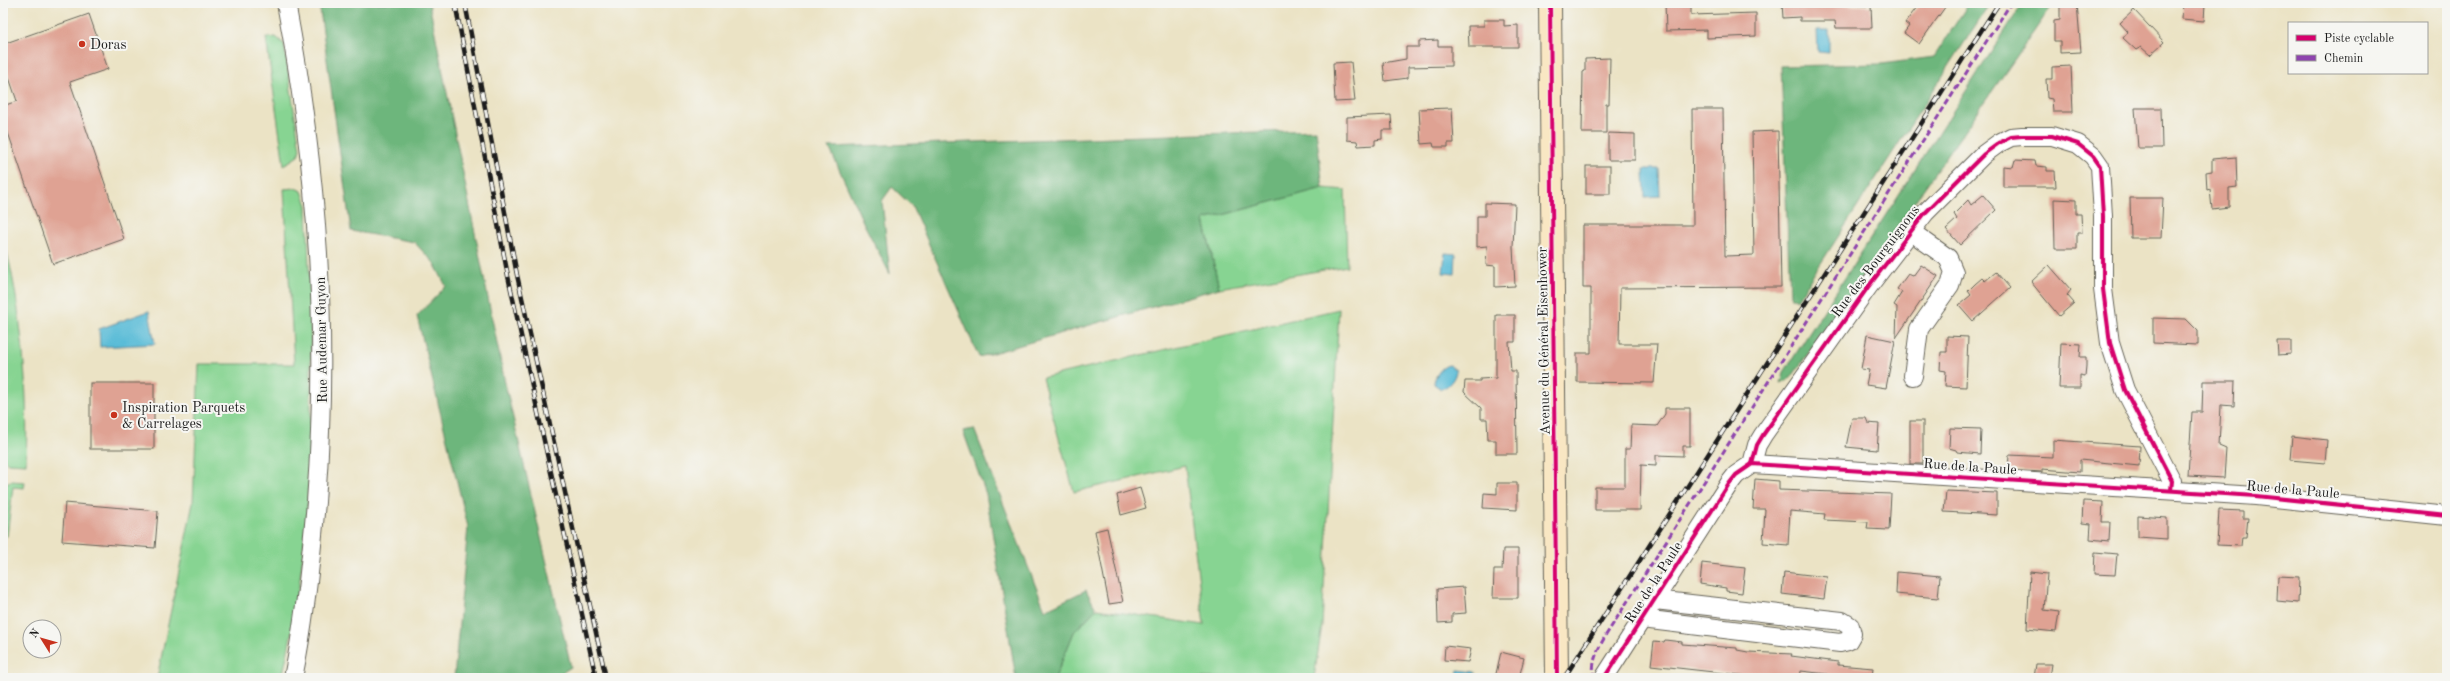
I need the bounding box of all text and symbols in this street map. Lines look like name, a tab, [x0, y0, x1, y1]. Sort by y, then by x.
legend	[2288, 22, 2428, 74]
text: Piste cyclable	[2324, 33, 2394, 45]
place label: Doras	[90, 38, 127, 52]
marker: Doras	[77, 39, 87, 49]
text: Chemin	[2324, 53, 2364, 65]
street label: Rue des Bourguignons	[1829, 203, 1922, 320]
street label: Avenue du Général Eisenhower	[1535, 247, 1553, 435]
street label: Rue Audemar Guyon	[314, 276, 330, 403]
place label: Inspiration Parquets & Carrelages	[122, 401, 245, 431]
marker: Inspiration Parquets & Carrelages	[109, 410, 119, 420]
street label: Rue de la Paule	[1923, 457, 2017, 477]
street label: Rue de la Paule	[2246, 479, 2340, 501]
street label: Rue de la Paule	[1622, 539, 1685, 626]
north arrow	[22, 619, 62, 659]
text: N	[28, 627, 42, 641]

